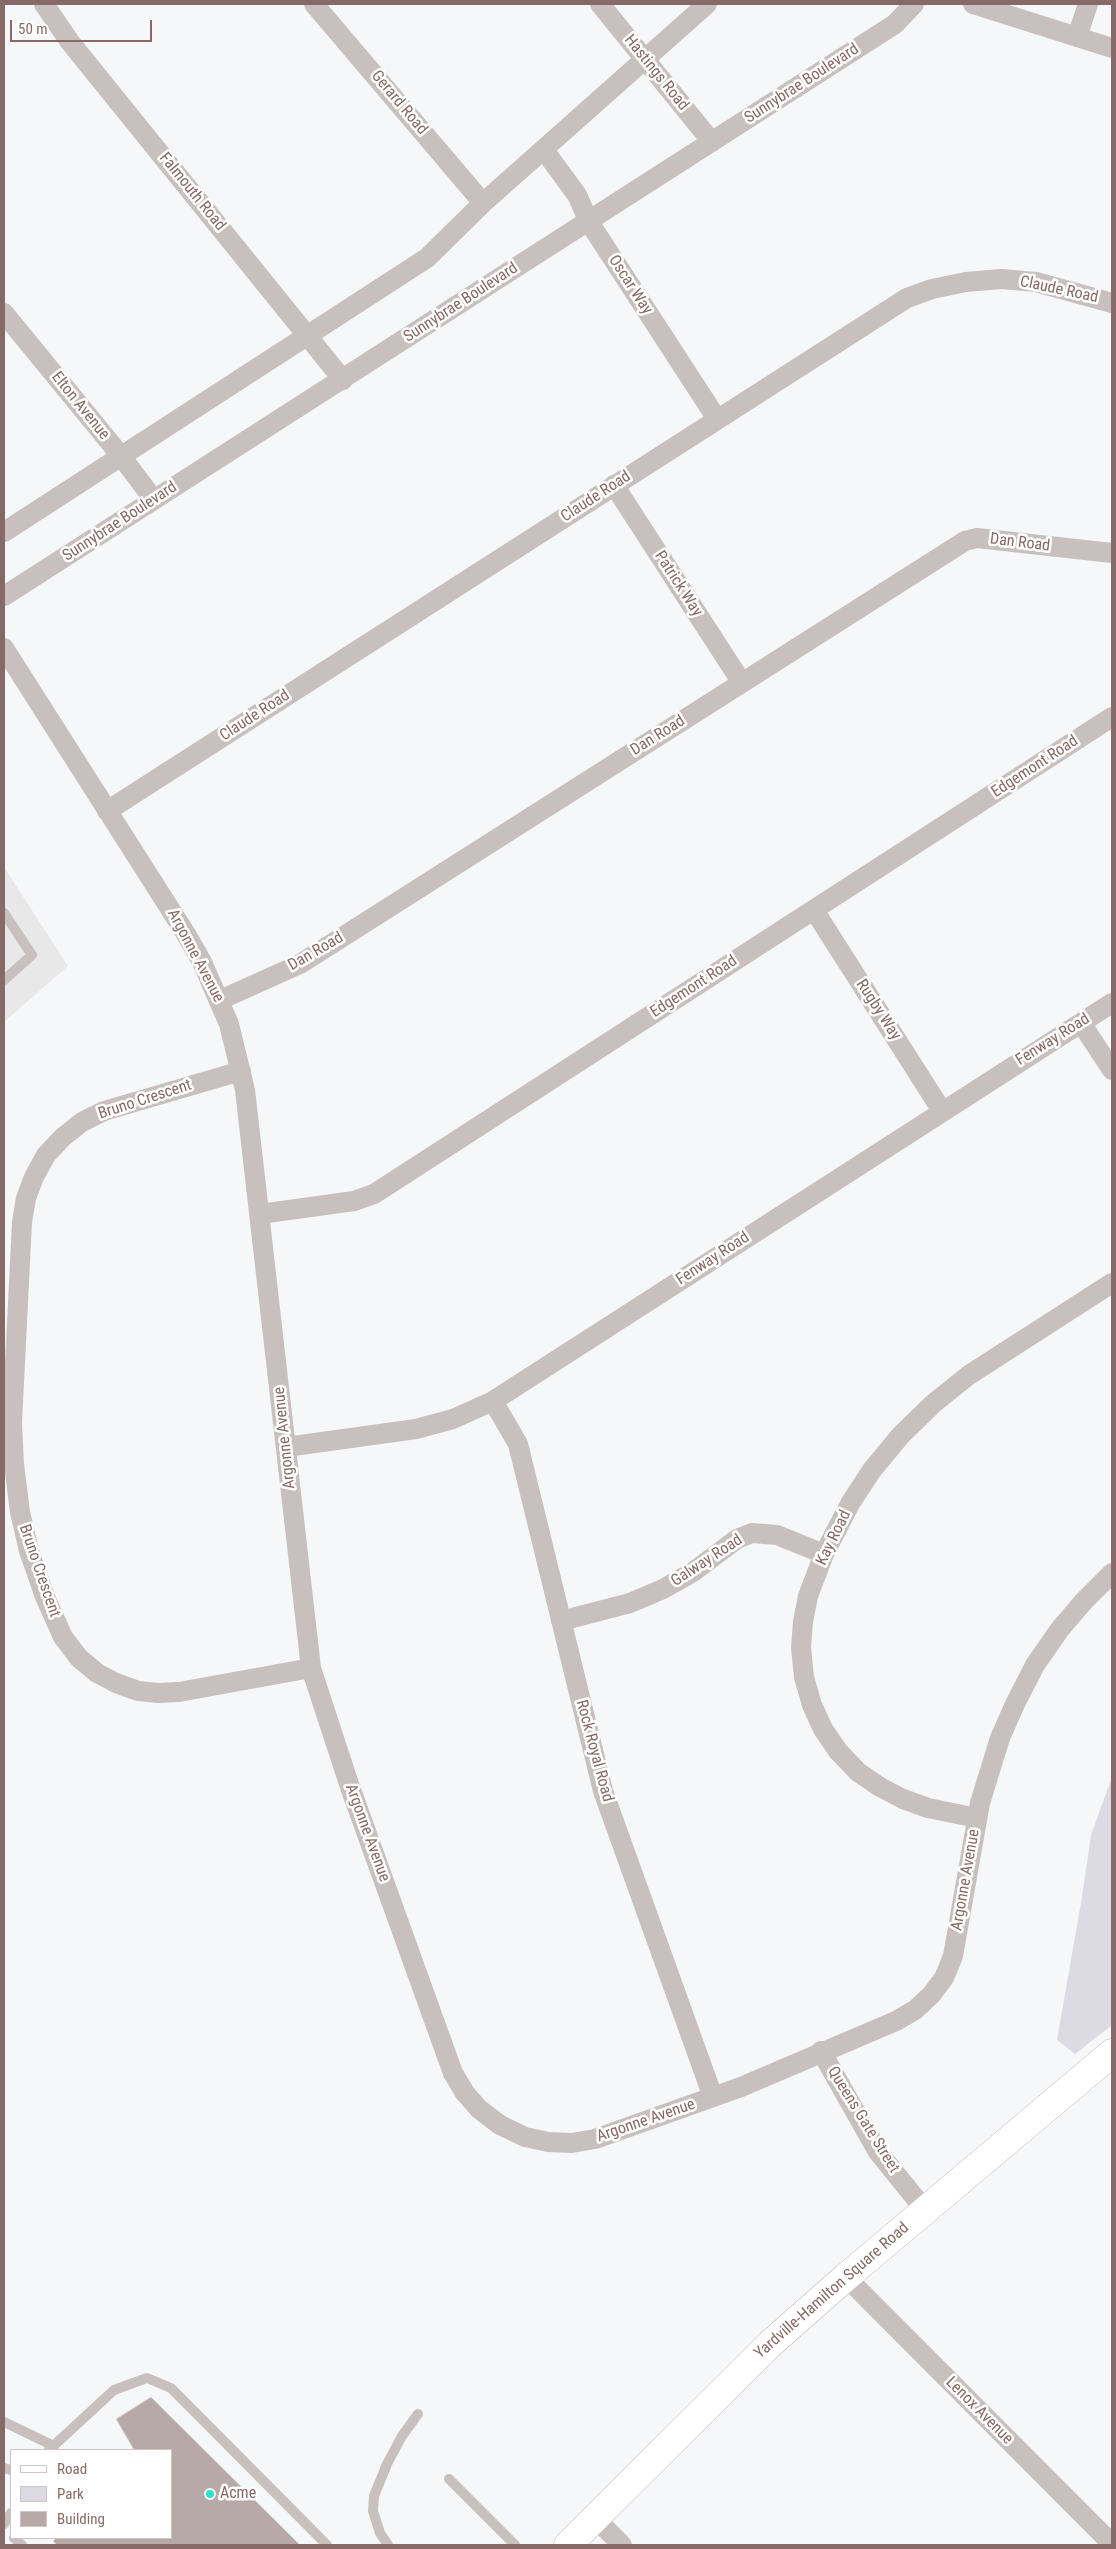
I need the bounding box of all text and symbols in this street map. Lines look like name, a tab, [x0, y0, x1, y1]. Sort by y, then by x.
scale bar	[12, 10, 155, 42]
text: 50 m	[18, 20, 48, 38]
street label: Hastings Road	[620, 31, 692, 115]
street label: Sunnybrae Boulevard	[741, 40, 863, 128]
street label: Gerard Road	[367, 67, 431, 139]
street label: Falmouth Road	[155, 149, 229, 235]
street label: Oscar Way	[604, 252, 656, 318]
street label: Sunnybrae Boulevard	[400, 259, 522, 347]
street label: Claude Road	[1018, 272, 1100, 308]
street label: Elton Avenue	[47, 368, 113, 444]
street label: Claude Road	[557, 467, 635, 527]
street label: Sunnybrae Boulevard	[59, 478, 181, 566]
street label: Dan Road	[989, 530, 1051, 556]
street label: Patrick Way	[650, 548, 706, 620]
street label: Claude Road	[216, 686, 294, 746]
street label: Dan Road	[627, 712, 689, 760]
street label: Edgemont Road	[988, 732, 1082, 802]
street label: Argonne Avenue	[162, 906, 228, 1006]
street label: Dan Road	[285, 929, 347, 975]
street label: Edgemont Road	[647, 952, 741, 1022]
street label: Rugby Way	[851, 976, 905, 1044]
street label: Fenway Road	[1013, 1010, 1093, 1070]
street label: Bruno Crescent	[96, 1076, 194, 1124]
street label: Fenway Road	[673, 1228, 753, 1290]
street label: Argonne Avenue	[270, 1386, 300, 1490]
street label: Kay Road	[812, 1507, 856, 1569]
street label: Bruno Crescent	[14, 1522, 64, 1620]
street label: Galway Road	[668, 1531, 746, 1591]
street label: Rock Royal Road	[571, 1698, 617, 1804]
street label: Argonne Avenue	[340, 1782, 394, 1884]
street label: Argonne Avenue	[948, 1828, 984, 1932]
street label: Queens Gate Street	[823, 2063, 903, 2177]
street label: Argonne Avenue	[594, 2095, 698, 2147]
street label: Yardville-Hamilton Square Road	[751, 2219, 913, 2363]
street label: Lenox Avenue	[941, 2373, 1017, 2449]
legend	[10, 2449, 172, 2539]
text: Road	[57, 2460, 87, 2478]
place label: Acme	[220, 2484, 256, 2504]
text: Park	[57, 2485, 84, 2503]
marker: Acme	[204, 2488, 216, 2500]
text: Building	[57, 2510, 105, 2528]

